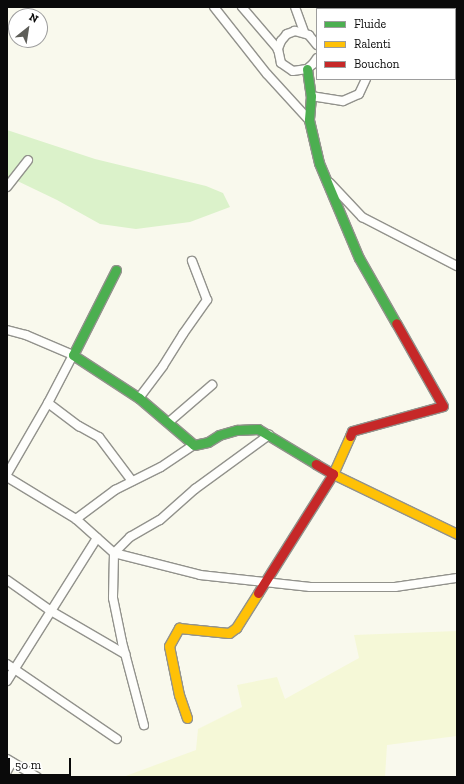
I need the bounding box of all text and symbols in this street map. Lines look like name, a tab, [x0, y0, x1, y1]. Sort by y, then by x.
north arrow	[8, 8, 48, 48]
legend	[316, 8, 456, 80]
text: N	[27, 10, 41, 26]
text: Fluide	[354, 17, 386, 31]
text: Ralenti	[354, 37, 391, 51]
text: Bouchon	[354, 57, 399, 71]
scale bar	[10, 750, 73, 776]
text: 50 m	[15, 758, 41, 772]

